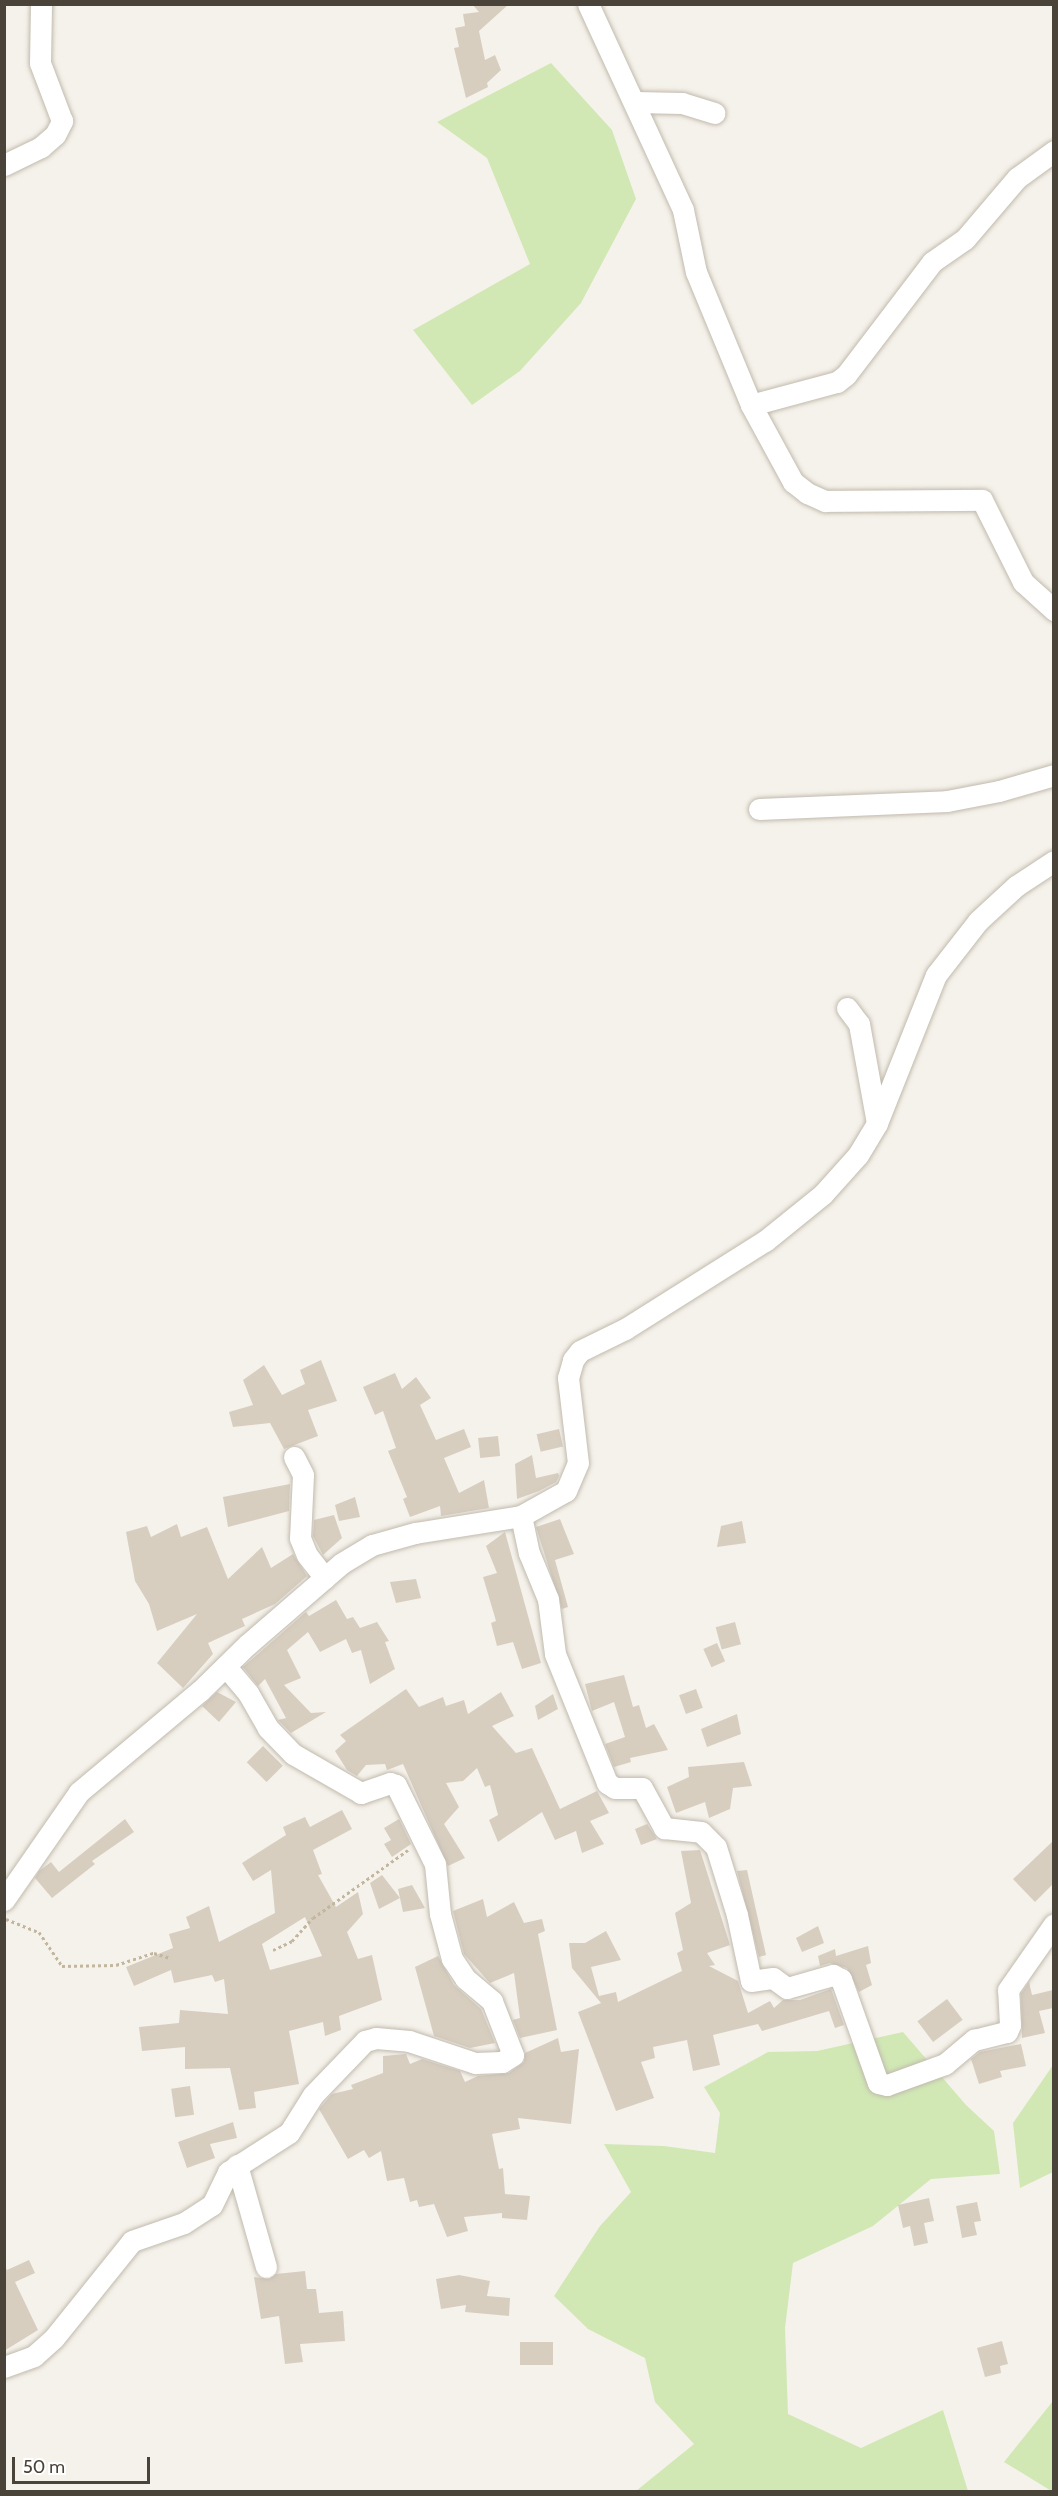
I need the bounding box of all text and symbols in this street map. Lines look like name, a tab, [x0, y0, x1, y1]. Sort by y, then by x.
scale bar	[15, 2445, 153, 2483]
text: 50 m	[23, 2456, 65, 2478]

